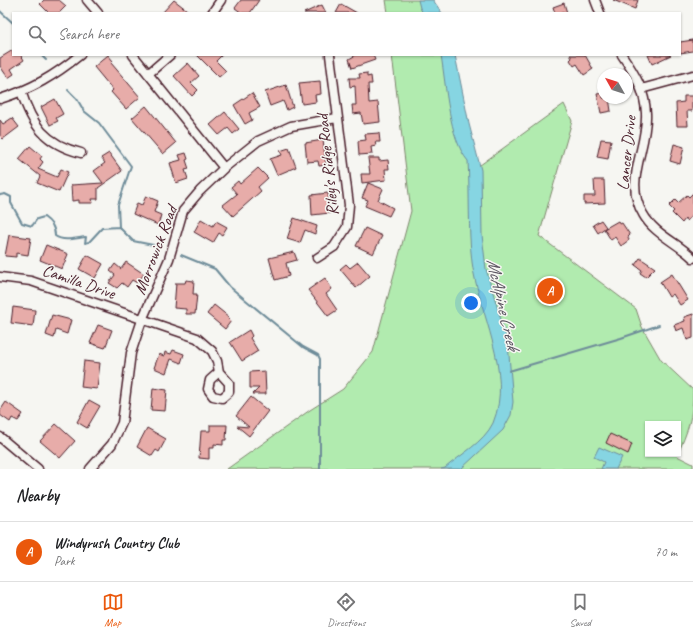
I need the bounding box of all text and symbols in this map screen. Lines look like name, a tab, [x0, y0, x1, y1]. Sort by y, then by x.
search box	[12, 12, 681, 56]
icon: search	[26, 23, 48, 45]
text: Search here	[58, 25, 119, 44]
north arrow	[597, 68, 633, 104]
street label: Riley's Ridge Road	[312, 111, 343, 217]
street label: Lancer Drive	[612, 113, 641, 191]
street label: Morrowick Road	[129, 201, 183, 297]
water label: McAlpine Creek	[482, 256, 525, 355]
street label: Camilla Drive	[40, 259, 119, 304]
pin: A	[537, 276, 563, 306]
your location	[461, 293, 481, 313]
map controls	[645, 421, 681, 457]
button: layers	[645, 421, 681, 457]
text: Nearby	[16, 485, 59, 506]
text: Windyrush Country Club	[54, 534, 179, 553]
text: A	[26, 544, 32, 560]
text: 70 m	[655, 544, 677, 560]
text: Park	[54, 553, 75, 569]
tab: Map	[102, 591, 124, 629]
tab: Directions	[327, 591, 366, 629]
tab: Saved	[569, 591, 591, 629]

